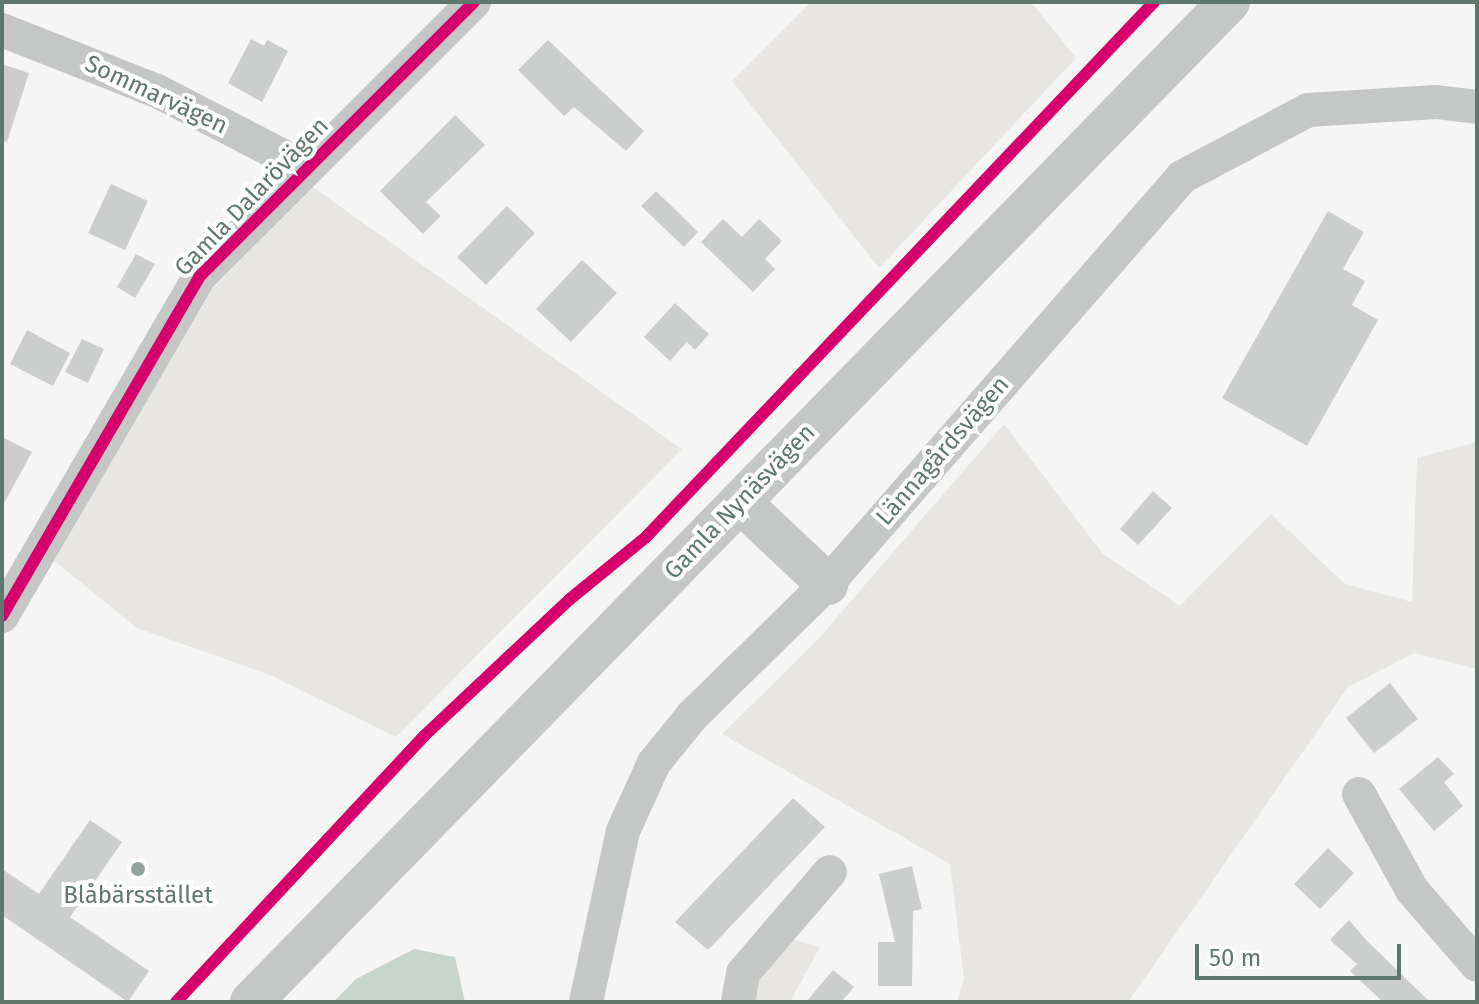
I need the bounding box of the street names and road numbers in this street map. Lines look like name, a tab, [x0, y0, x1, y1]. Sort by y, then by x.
street label: Sommarvägen	[80, 49, 232, 141]
street label: Gamla Dalarövägen	[169, 112, 335, 282]
street label: Lännagårdsvägen	[870, 371, 1016, 531]
street label: Gamla Nynäsvägen	[659, 418, 821, 586]

